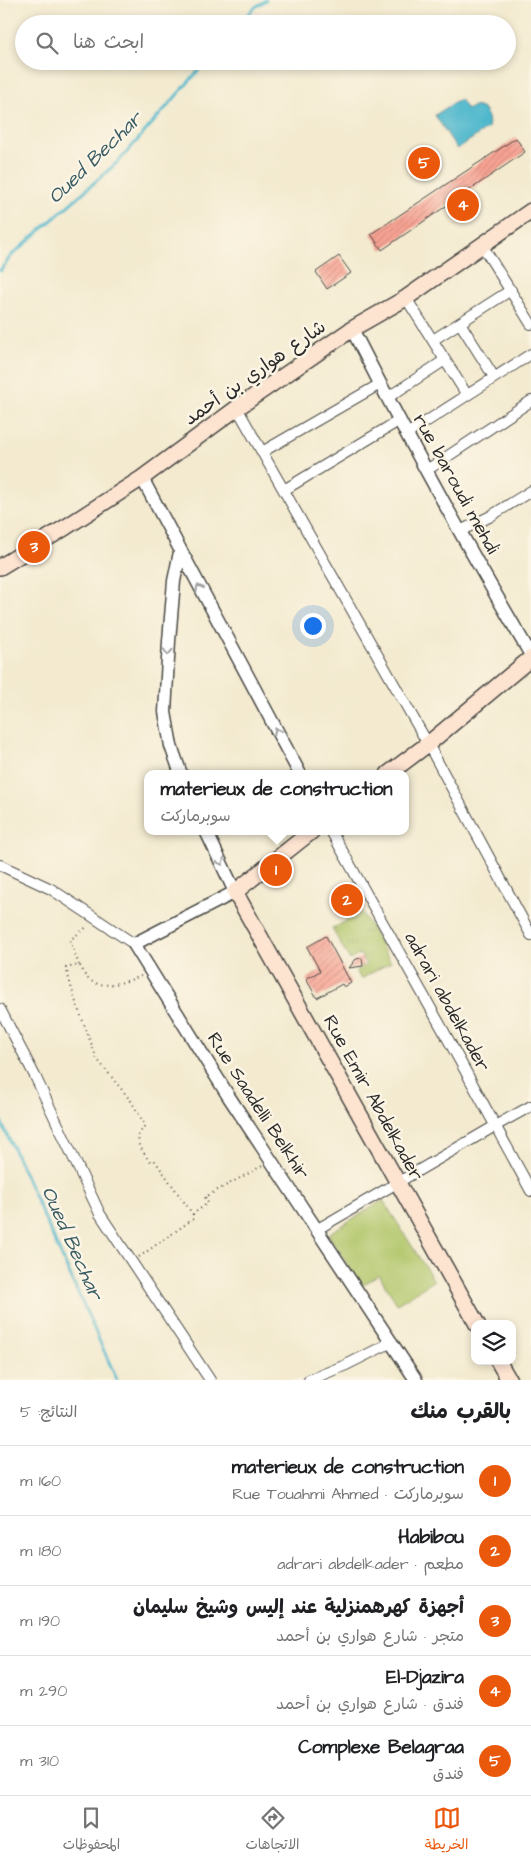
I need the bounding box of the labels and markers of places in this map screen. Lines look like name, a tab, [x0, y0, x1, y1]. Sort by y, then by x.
pin: 5	[408, 144, 440, 182]
pin: 4	[447, 186, 479, 224]
pin: 3	[18, 528, 50, 566]
pin: 1	[260, 851, 292, 889]
pin: 2	[331, 881, 363, 919]

